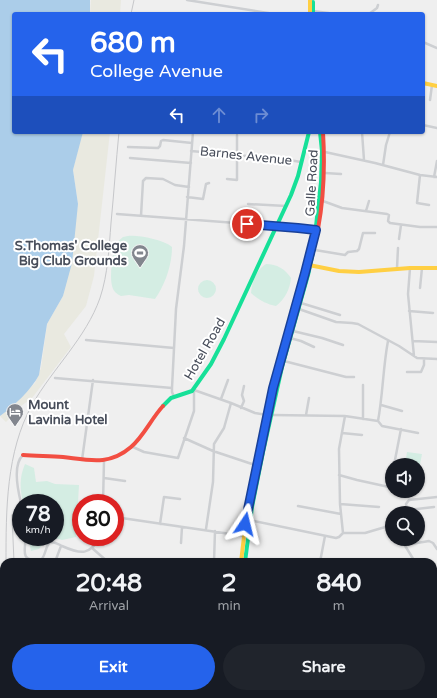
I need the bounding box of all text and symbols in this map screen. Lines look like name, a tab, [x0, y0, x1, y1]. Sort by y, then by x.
text: 680 m	[90, 26, 176, 60]
icon: left	[24, 28, 76, 80]
text: College Avenue	[90, 60, 223, 82]
icon: left	[166, 104, 188, 126]
icon: ahead	[208, 104, 230, 126]
icon: right	[250, 104, 272, 126]
street label: Barnes Avenue	[199, 143, 293, 169]
street label: Galle Road	[302, 149, 322, 217]
pin	[230, 207, 264, 241]
icon: arrive	[236, 213, 258, 235]
place label: S.Thomas' College Big Club Grounds	[15, 238, 128, 269]
sports icon: S.Thomas' College Big Club Grounds	[130, 243, 150, 268]
street label: Hotel Road	[181, 315, 229, 383]
place label: Mount Lavinia Hotel	[28, 397, 108, 428]
hotel icon: Mount Lavinia Hotel	[5, 402, 25, 427]
map controls	[385, 458, 425, 546]
button: sound	[385, 458, 425, 498]
speed limit sign: 80	[72, 494, 124, 546]
text: 78	[25, 503, 51, 527]
position arrow	[224, 503, 266, 545]
button: search	[385, 506, 425, 546]
text: km/h	[25, 524, 51, 536]
text: 20:48	[76, 569, 142, 598]
text: 2	[222, 569, 237, 598]
text: 840	[316, 569, 361, 598]
text: Arrival	[89, 598, 129, 614]
text: min	[218, 598, 241, 614]
text: m	[333, 598, 345, 614]
button: Exit	[12, 644, 215, 690]
button: Share	[223, 644, 425, 690]

